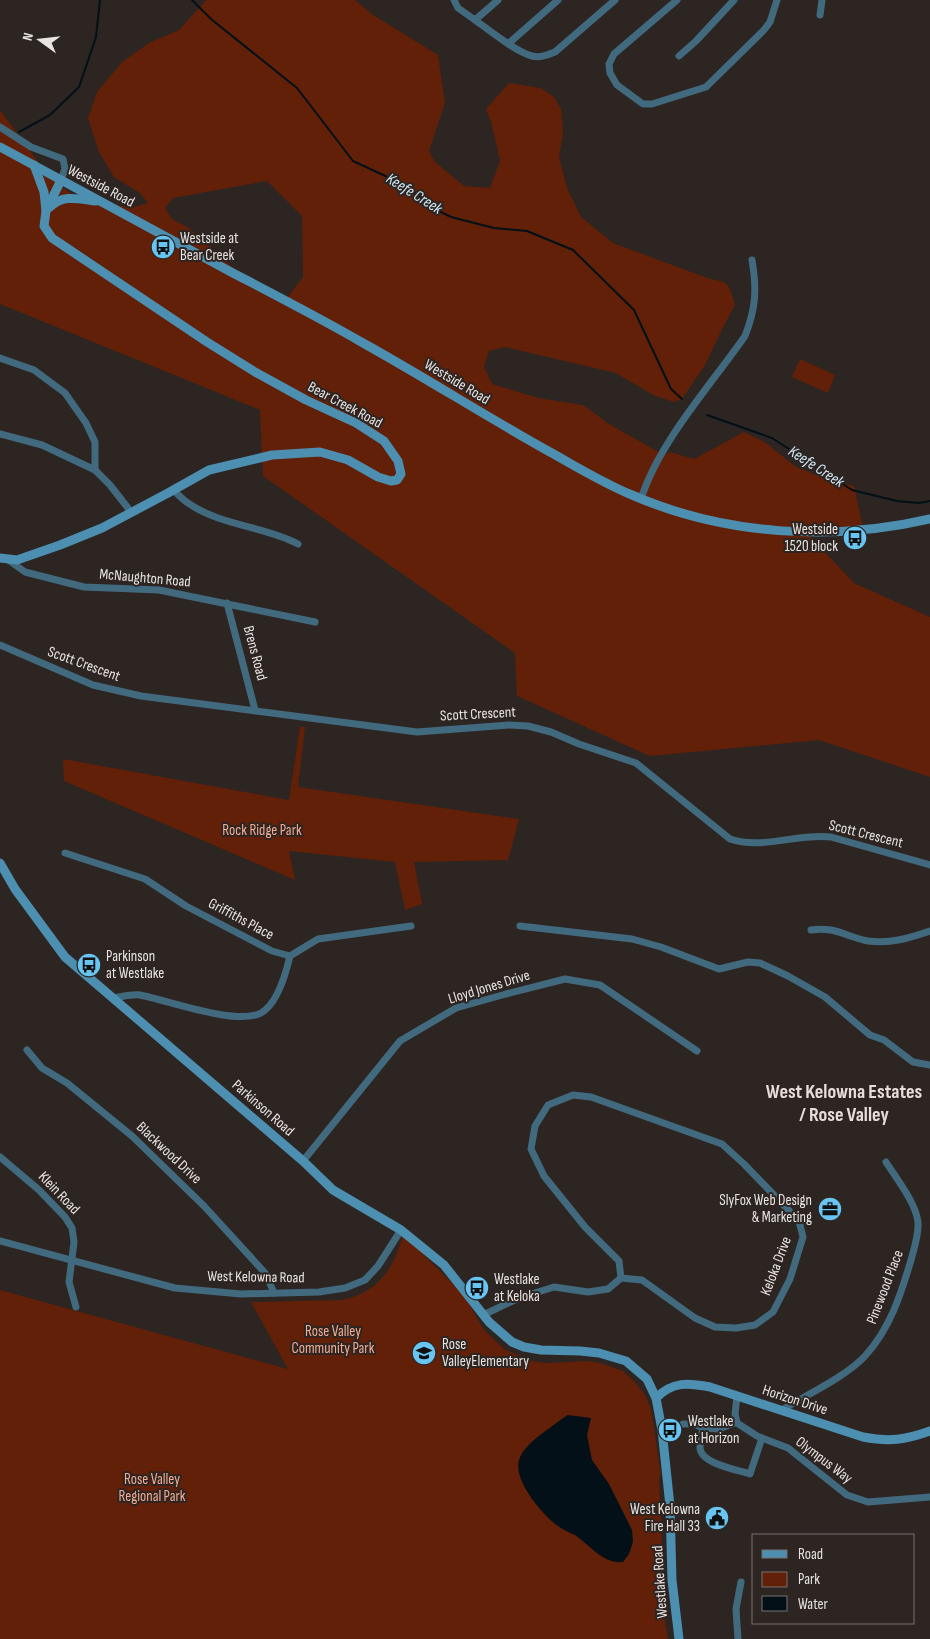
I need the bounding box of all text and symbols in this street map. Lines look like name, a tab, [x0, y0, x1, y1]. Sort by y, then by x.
north arrow	[15, 15, 65, 65]
text: N	[19, 31, 37, 43]
street label: Westside Road	[64, 160, 138, 212]
water label: Keefe Creek	[382, 169, 446, 219]
place label: Westside at Bear Creek	[180, 229, 239, 265]
bus stop icon: Westside at Bear Creek	[150, 234, 176, 260]
street label: Westside Road	[421, 355, 493, 409]
street label: Bear Creek Road	[305, 377, 385, 433]
water label: Keefe Creek	[785, 442, 848, 493]
place label: Westside 1520 block	[785, 520, 838, 556]
bus stop icon: Westside 1520 block	[842, 525, 868, 551]
street label: McNaughton Road	[99, 565, 191, 591]
street label: Brens Road	[239, 624, 271, 682]
street label: Scott Crescent	[45, 642, 123, 686]
street label: Scott Crescent	[440, 703, 517, 725]
street label: Scott Crescent	[827, 816, 906, 852]
park label: Rock Ridge Park	[222, 821, 302, 840]
street label: Griffiths Place	[205, 894, 277, 944]
place label: Parkinson at Westlake	[106, 947, 164, 983]
bus stop icon: Parkinson at Westlake	[76, 952, 102, 978]
street label: Lloyd Jones Drive	[446, 966, 532, 1008]
street label: Parkinson Road	[228, 1076, 298, 1140]
district label: West Kelowna Estates / Rose Valley	[766, 1080, 922, 1127]
street label: Blackwood Drive	[132, 1118, 206, 1188]
street label: Klein Road	[34, 1168, 84, 1218]
place label: SlyFox Web Design & Marketing	[719, 1191, 812, 1227]
office icon: SlyFox Web Design & Marketing	[817, 1196, 843, 1222]
street label: Keloka Drive	[756, 1234, 796, 1298]
street label: Pinewood Place	[862, 1247, 908, 1327]
street label: West Kelowna Road	[207, 1267, 305, 1287]
place label: Westlake at Keloka	[494, 1270, 540, 1306]
bus stop icon: Westlake at Keloka	[464, 1275, 490, 1301]
park label: Rose Valley Community Park	[292, 1322, 375, 1358]
place label: Rose ValleyElementary	[442, 1335, 529, 1371]
school or university icon: Rose ValleyElementary	[411, 1340, 437, 1366]
street label: Horizon Drive	[760, 1381, 830, 1419]
place label: Westlake at Horizon	[688, 1412, 740, 1448]
bus stop icon: Westlake at Horizon	[657, 1417, 683, 1443]
street label: Olympus Way	[792, 1432, 857, 1488]
park label: Rose Valley Regional Park	[118, 1470, 186, 1506]
place label: West Kelowna Fire Hall 33	[630, 1500, 700, 1536]
public building icon: West Kelowna Fire Hall 33	[704, 1505, 730, 1531]
legend	[752, 1534, 915, 1624]
street label: Westlake Road	[648, 1545, 672, 1619]
text: Road	[798, 1545, 823, 1564]
text: Park	[798, 1570, 820, 1589]
text: Water	[798, 1595, 829, 1614]

